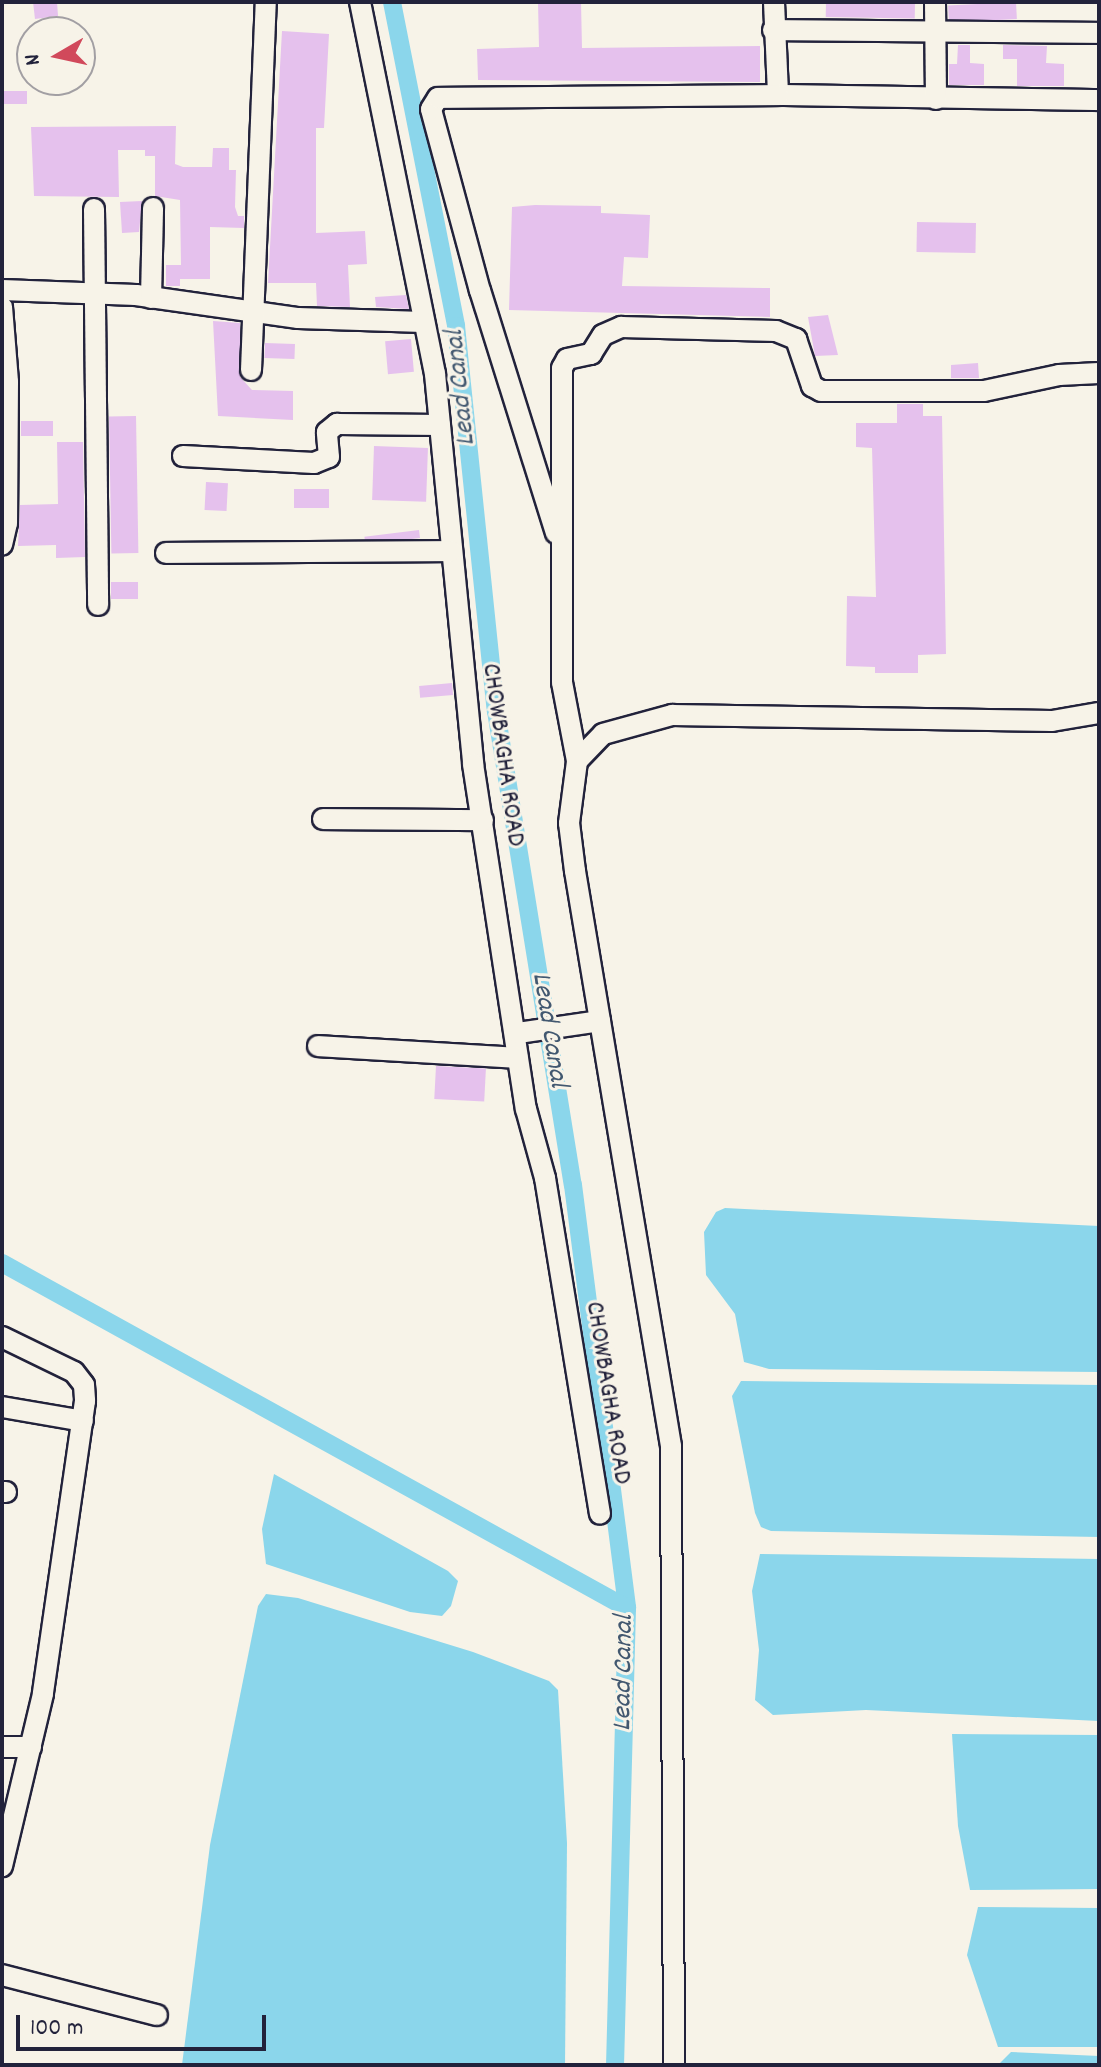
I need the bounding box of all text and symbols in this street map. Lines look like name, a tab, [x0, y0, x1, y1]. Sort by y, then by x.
north arrow	[16, 16, 96, 96]
text: N	[18, 52, 50, 67]
water label: Lead Canal	[439, 328, 485, 448]
street label: CHOWBAGHA ROAD	[474, 662, 530, 848]
water label: Lead Canal	[522, 970, 574, 1090]
street label: CHOWBAGHA ROAD	[577, 1300, 637, 1486]
water label: Lead Canal	[607, 1615, 643, 1731]
scale bar	[20, 1999, 270, 2049]
text: 100 m	[30, 2012, 83, 2046]

